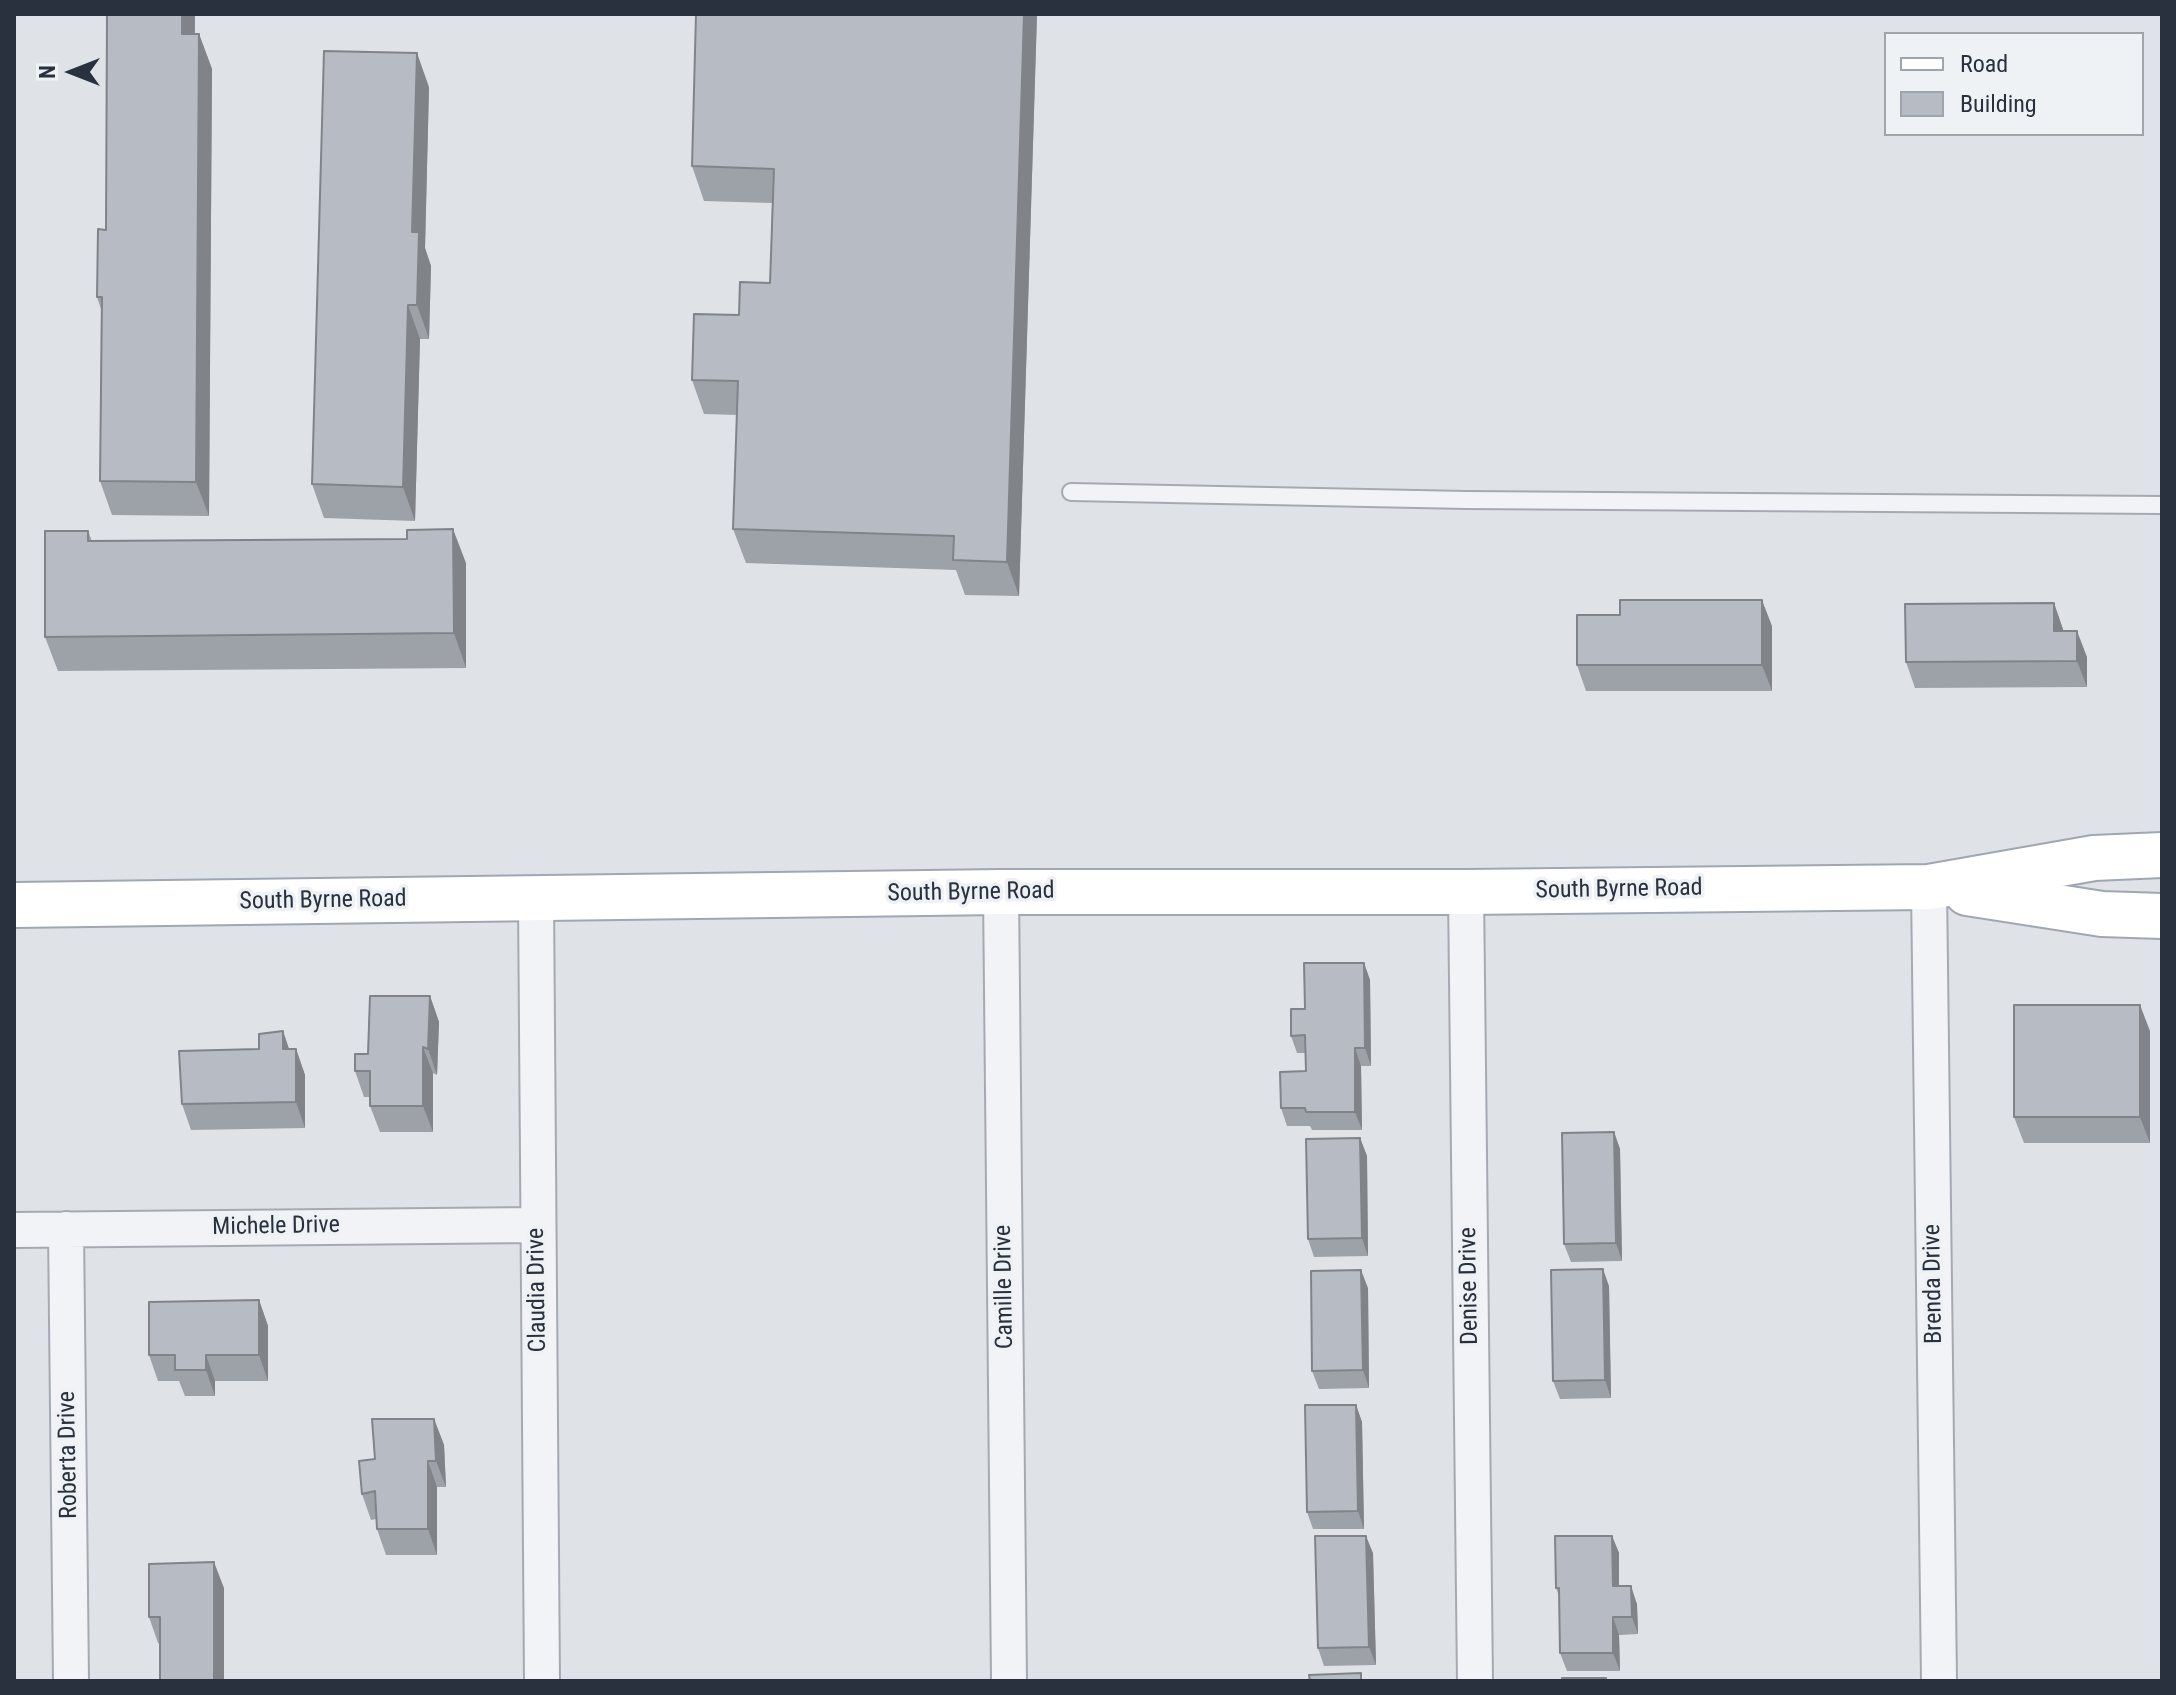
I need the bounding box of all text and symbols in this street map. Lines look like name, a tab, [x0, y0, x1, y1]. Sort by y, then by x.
north arrow	[32, 32, 112, 112]
legend	[1884, 32, 2144, 136]
text: Road	[1960, 50, 2008, 78]
text: N	[35, 65, 60, 79]
text: Building	[1960, 90, 2037, 118]
street label: South Byrne Road	[1535, 874, 1703, 906]
street label: South Byrne Road	[887, 877, 1055, 909]
street label: South Byrne Road	[239, 885, 407, 917]
street label: Michele Drive	[212, 1211, 340, 1243]
street label: Brenda Drive	[1919, 1224, 1949, 1344]
street label: Camille Drive	[990, 1225, 1020, 1349]
street label: Denise Drive	[1455, 1227, 1485, 1345]
street label: Claudia Drive	[523, 1228, 553, 1352]
street label: Roberta Drive	[53, 1391, 85, 1519]

